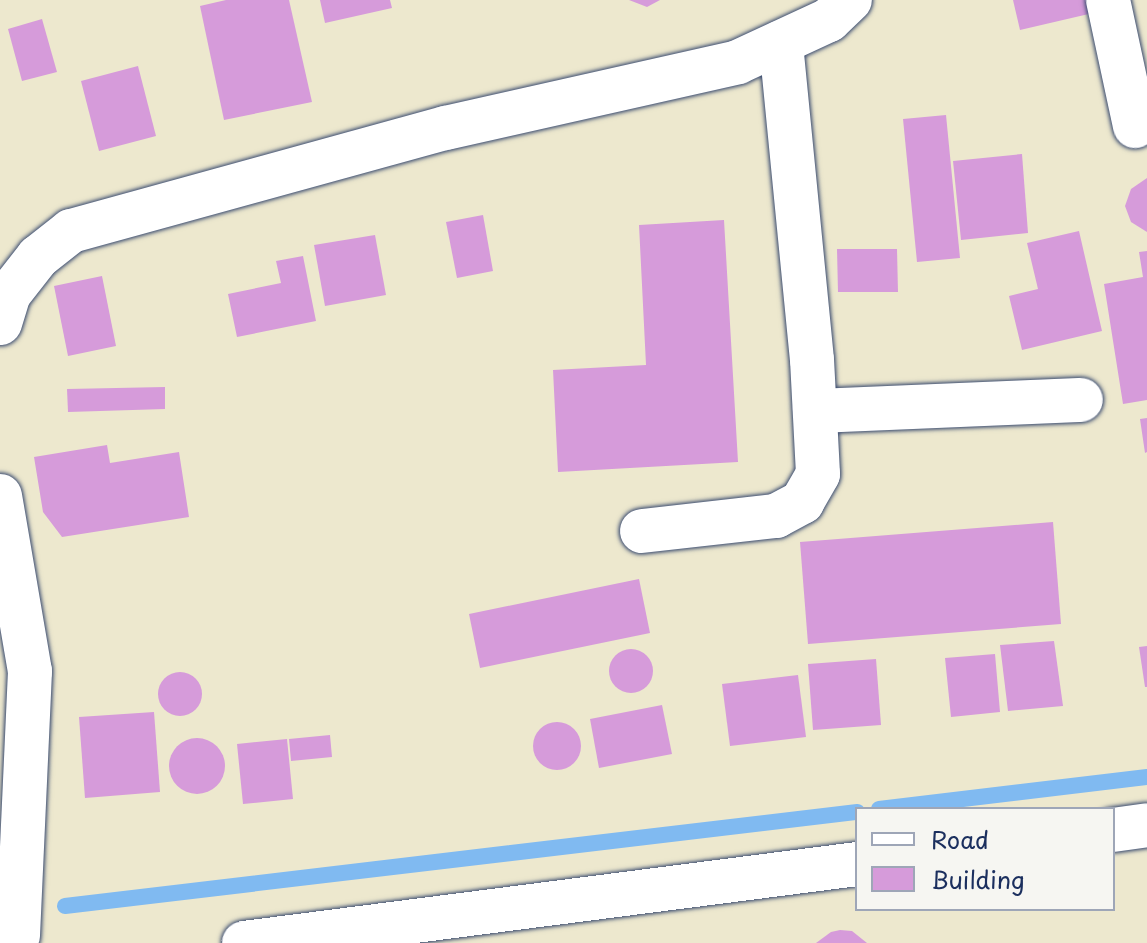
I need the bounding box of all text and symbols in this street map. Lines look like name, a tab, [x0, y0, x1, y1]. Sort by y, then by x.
legend	[855, 807, 1115, 911]
text: Road	[931, 821, 989, 857]
text: Building	[931, 861, 1025, 897]

